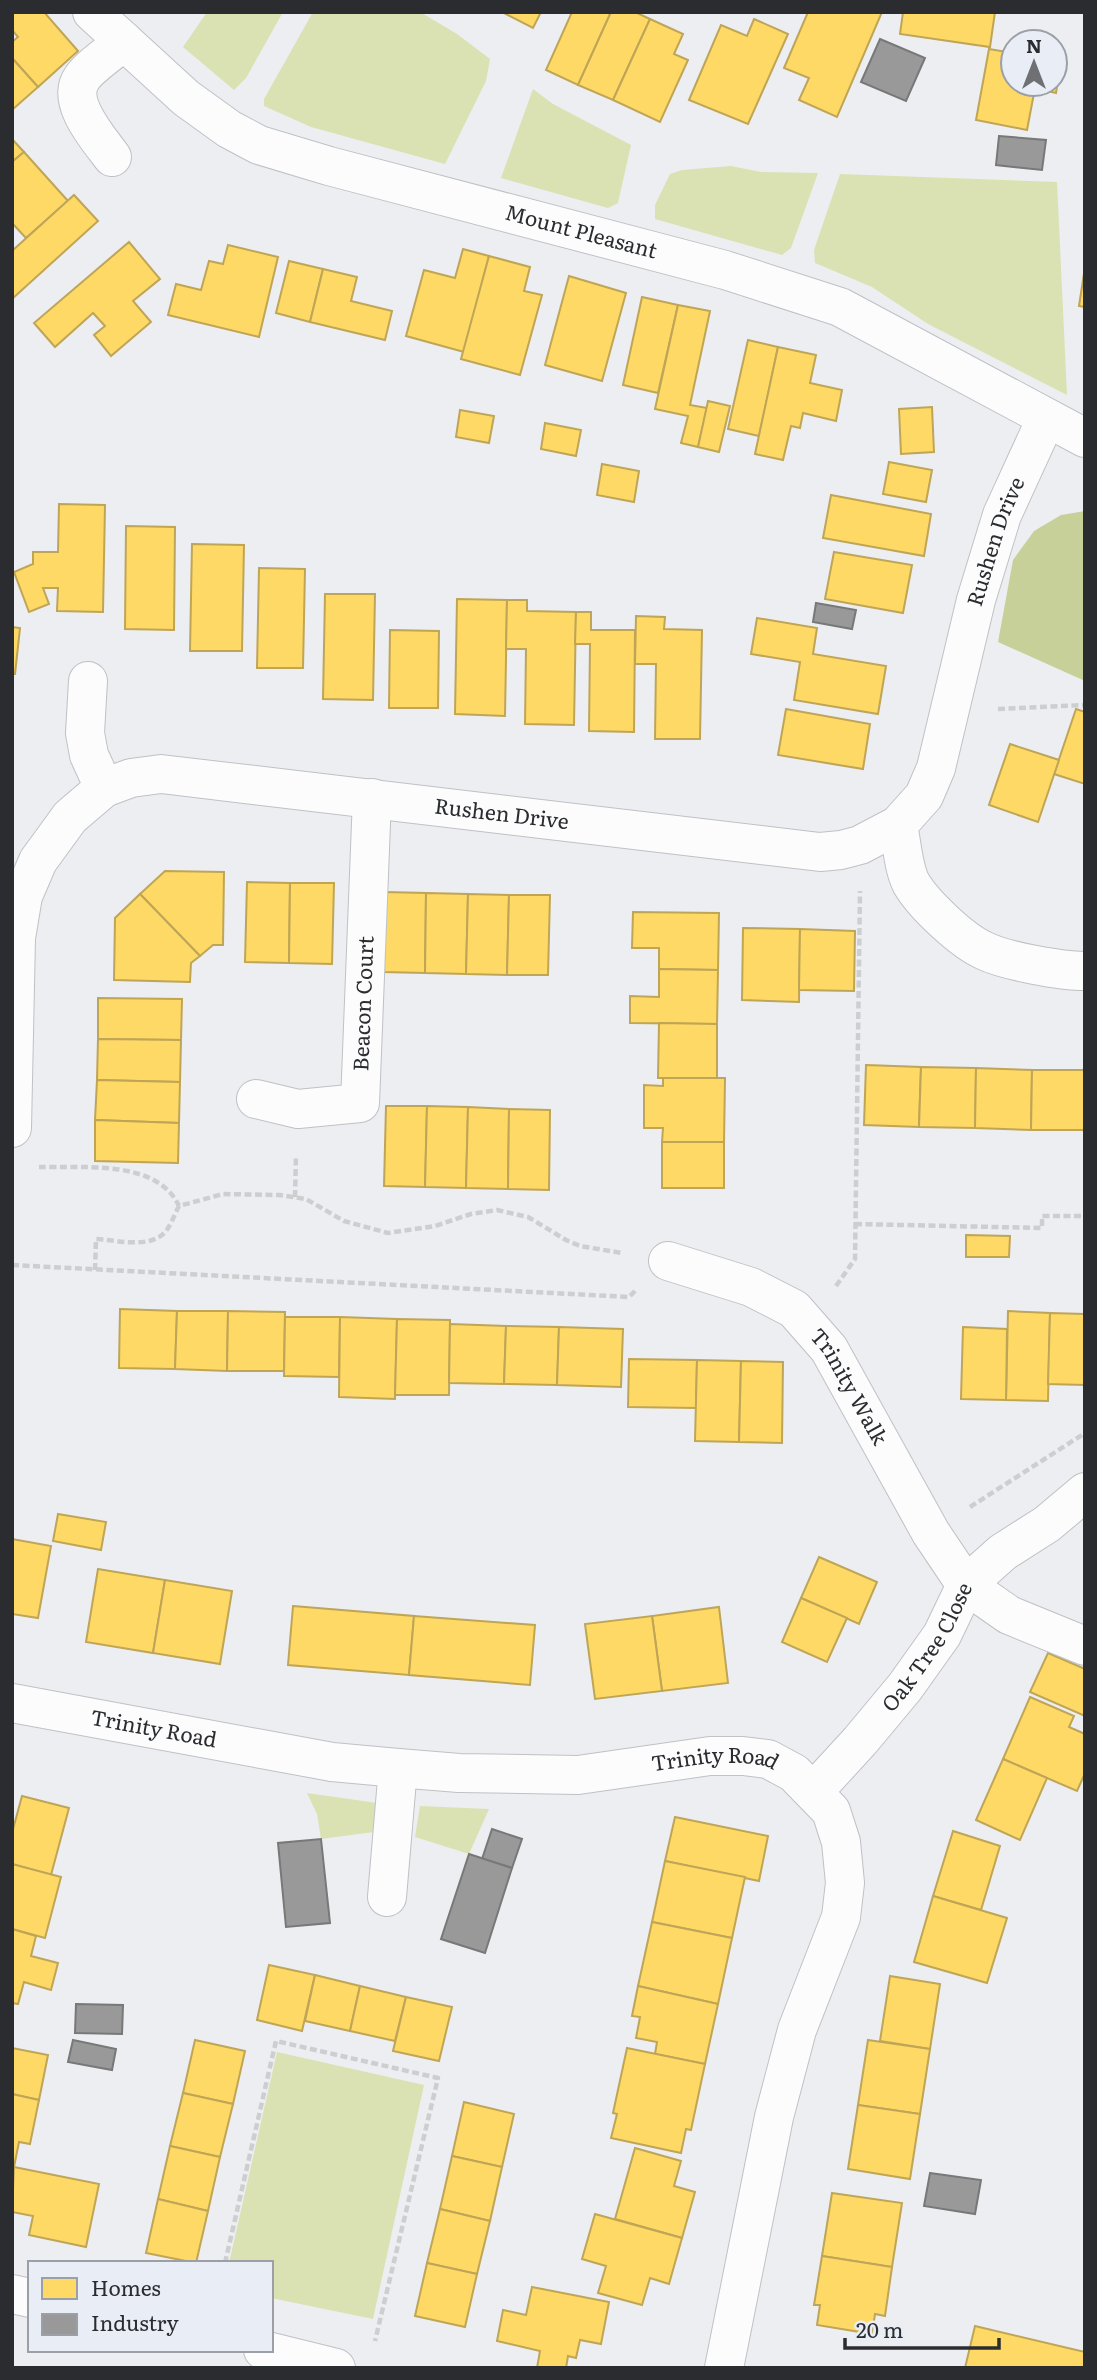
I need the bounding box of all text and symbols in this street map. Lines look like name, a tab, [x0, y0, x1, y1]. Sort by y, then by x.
north arrow	[999, 28, 1069, 98]
text: N	[1026, 31, 1042, 59]
street label: Mount Pleasant	[502, 195, 661, 265]
street label: Rushen Drive	[957, 471, 1031, 609]
street label: Rushen Drive	[433, 789, 571, 835]
street label: Beacon Court	[343, 935, 380, 1072]
street label: Trinity Walk	[804, 1320, 897, 1450]
street label: Oak Tree Close	[873, 1576, 978, 1717]
street label: Trinity Road	[88, 1700, 220, 1754]
street label: Trinity Road	[649, 1738, 786, 1777]
legend	[28, 2261, 273, 2352]
text: Homes	[91, 2271, 161, 2302]
text: Industry	[91, 2306, 179, 2337]
scale bar	[845, 2306, 999, 2350]
text: 20 m	[856, 2313, 903, 2344]

